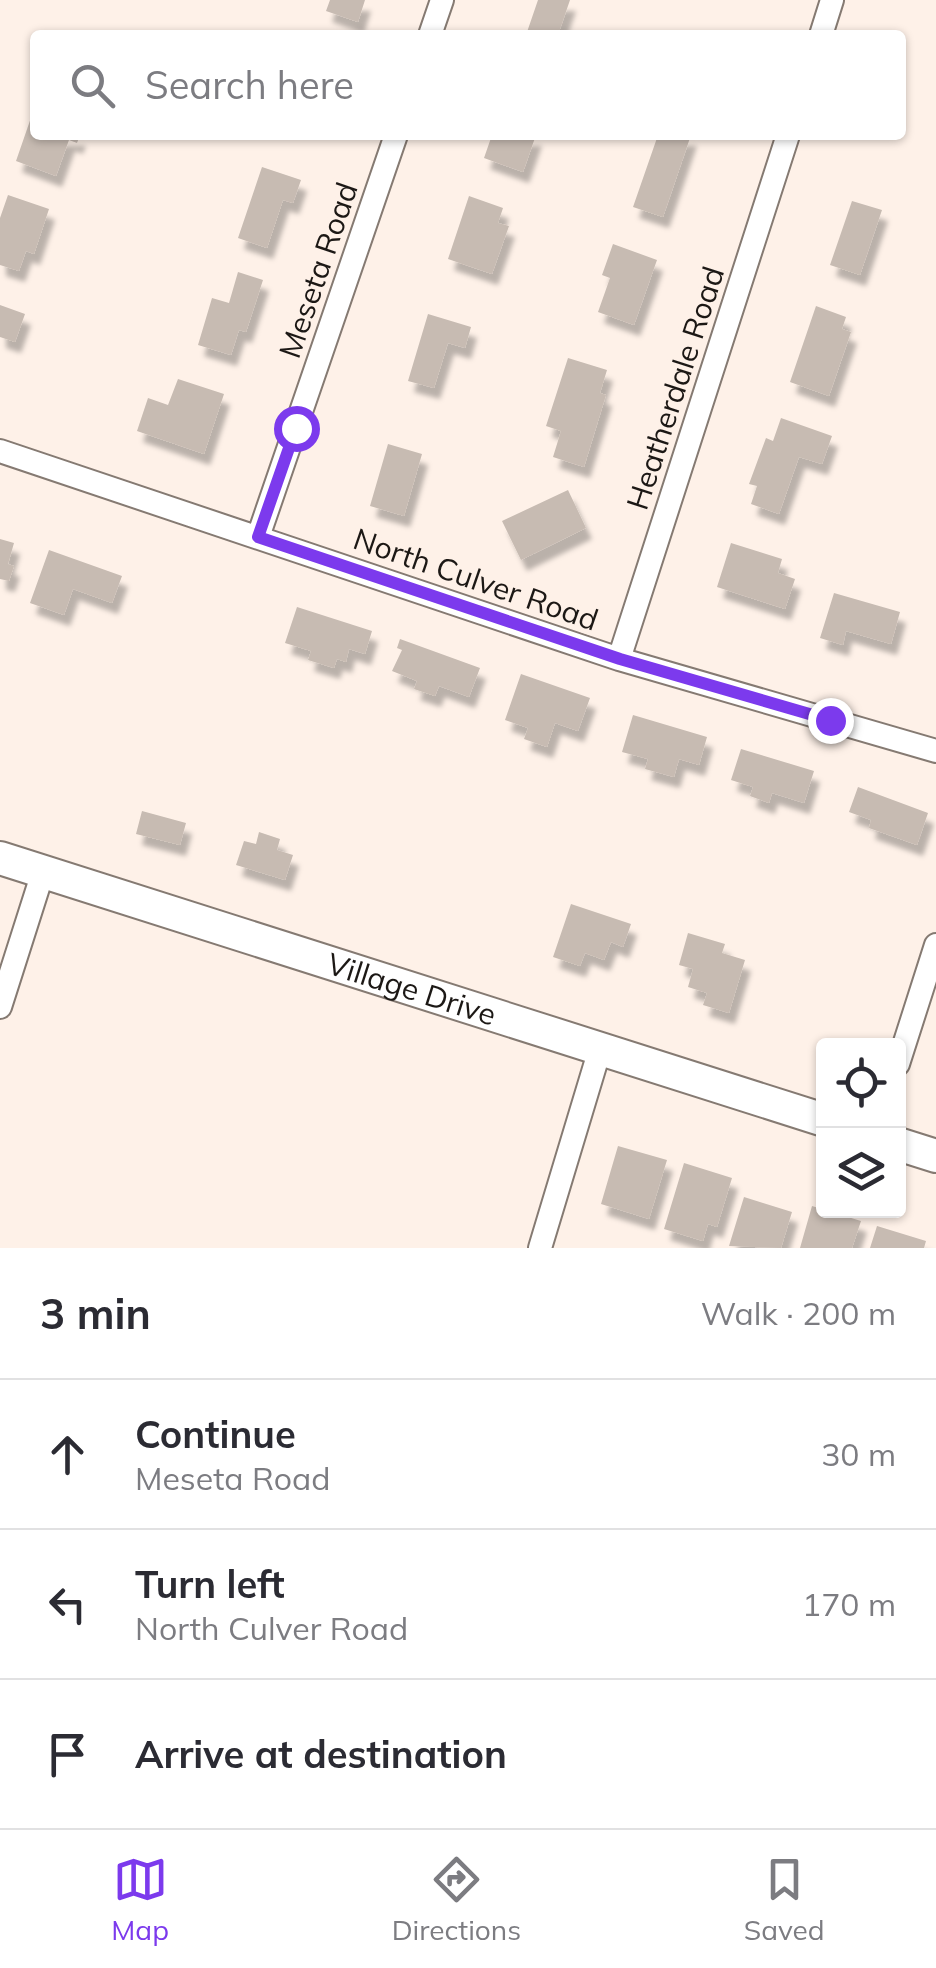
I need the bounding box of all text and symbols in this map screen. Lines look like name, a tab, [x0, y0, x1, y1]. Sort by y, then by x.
search box	[30, 30, 906, 140]
icon: search	[65, 58, 120, 113]
text: Search here	[145, 61, 354, 109]
street label: Meseta Road	[270, 177, 366, 363]
street label: Heatherdale Road	[618, 262, 732, 514]
route start	[274, 406, 320, 452]
street label: North Culver Road	[349, 519, 603, 639]
route end	[808, 698, 854, 744]
street label: Village Drive	[322, 944, 501, 1034]
map controls	[816, 1038, 906, 1218]
button: locate	[816, 1038, 906, 1128]
button: layers	[816, 1128, 906, 1218]
text: 3 min	[40, 1287, 151, 1340]
text: Walk · 200 m	[701, 1293, 896, 1333]
text: Continue	[135, 1410, 296, 1458]
icon: ahead	[40, 1427, 95, 1482]
text: 30 m	[821, 1434, 896, 1474]
text: Meseta Road	[135, 1458, 330, 1498]
text: Turn left	[135, 1560, 285, 1608]
icon: left	[40, 1577, 95, 1632]
text: 170 m	[802, 1584, 896, 1624]
text: North Culver Road	[135, 1608, 408, 1648]
icon: arrive	[40, 1727, 95, 1782]
text: Arrive at destination	[135, 1730, 507, 1778]
tab: Map	[111, 1852, 169, 1947]
tab: Directions	[392, 1852, 521, 1947]
tab: Saved	[744, 1852, 825, 1947]

